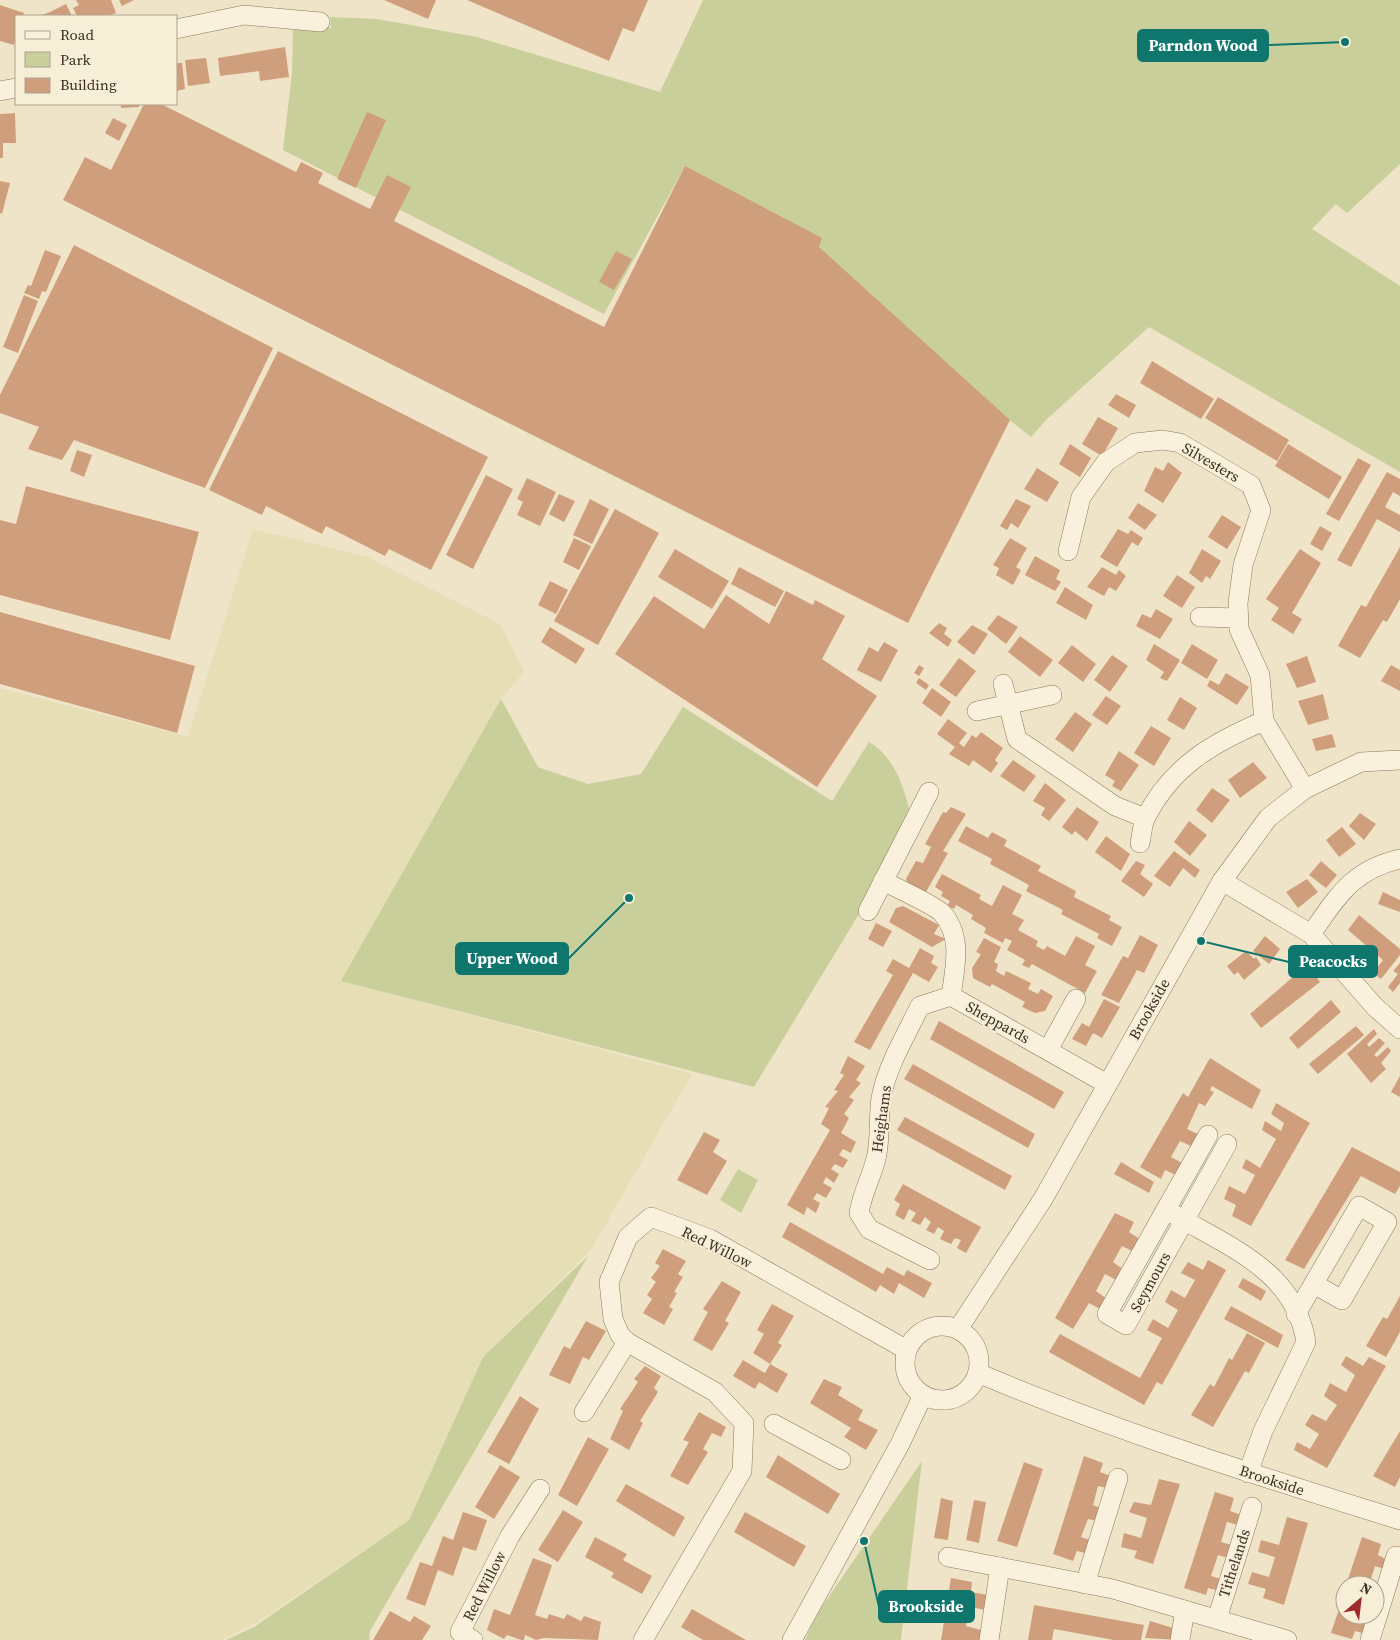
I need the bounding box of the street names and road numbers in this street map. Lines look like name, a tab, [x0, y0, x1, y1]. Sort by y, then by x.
street label: Silvesters	[1178, 437, 1244, 487]
street label: Brookside	[1124, 974, 1175, 1043]
street label: Sheppards	[962, 996, 1034, 1048]
street label: Heighams	[866, 1084, 896, 1154]
street label: Red Willow	[678, 1221, 756, 1273]
street label: Seymours	[1125, 1248, 1175, 1316]
street label: Brookside	[1237, 1460, 1308, 1500]
street label: Tithelands	[1213, 1526, 1255, 1600]
street label: Red Willow	[457, 1547, 511, 1625]

